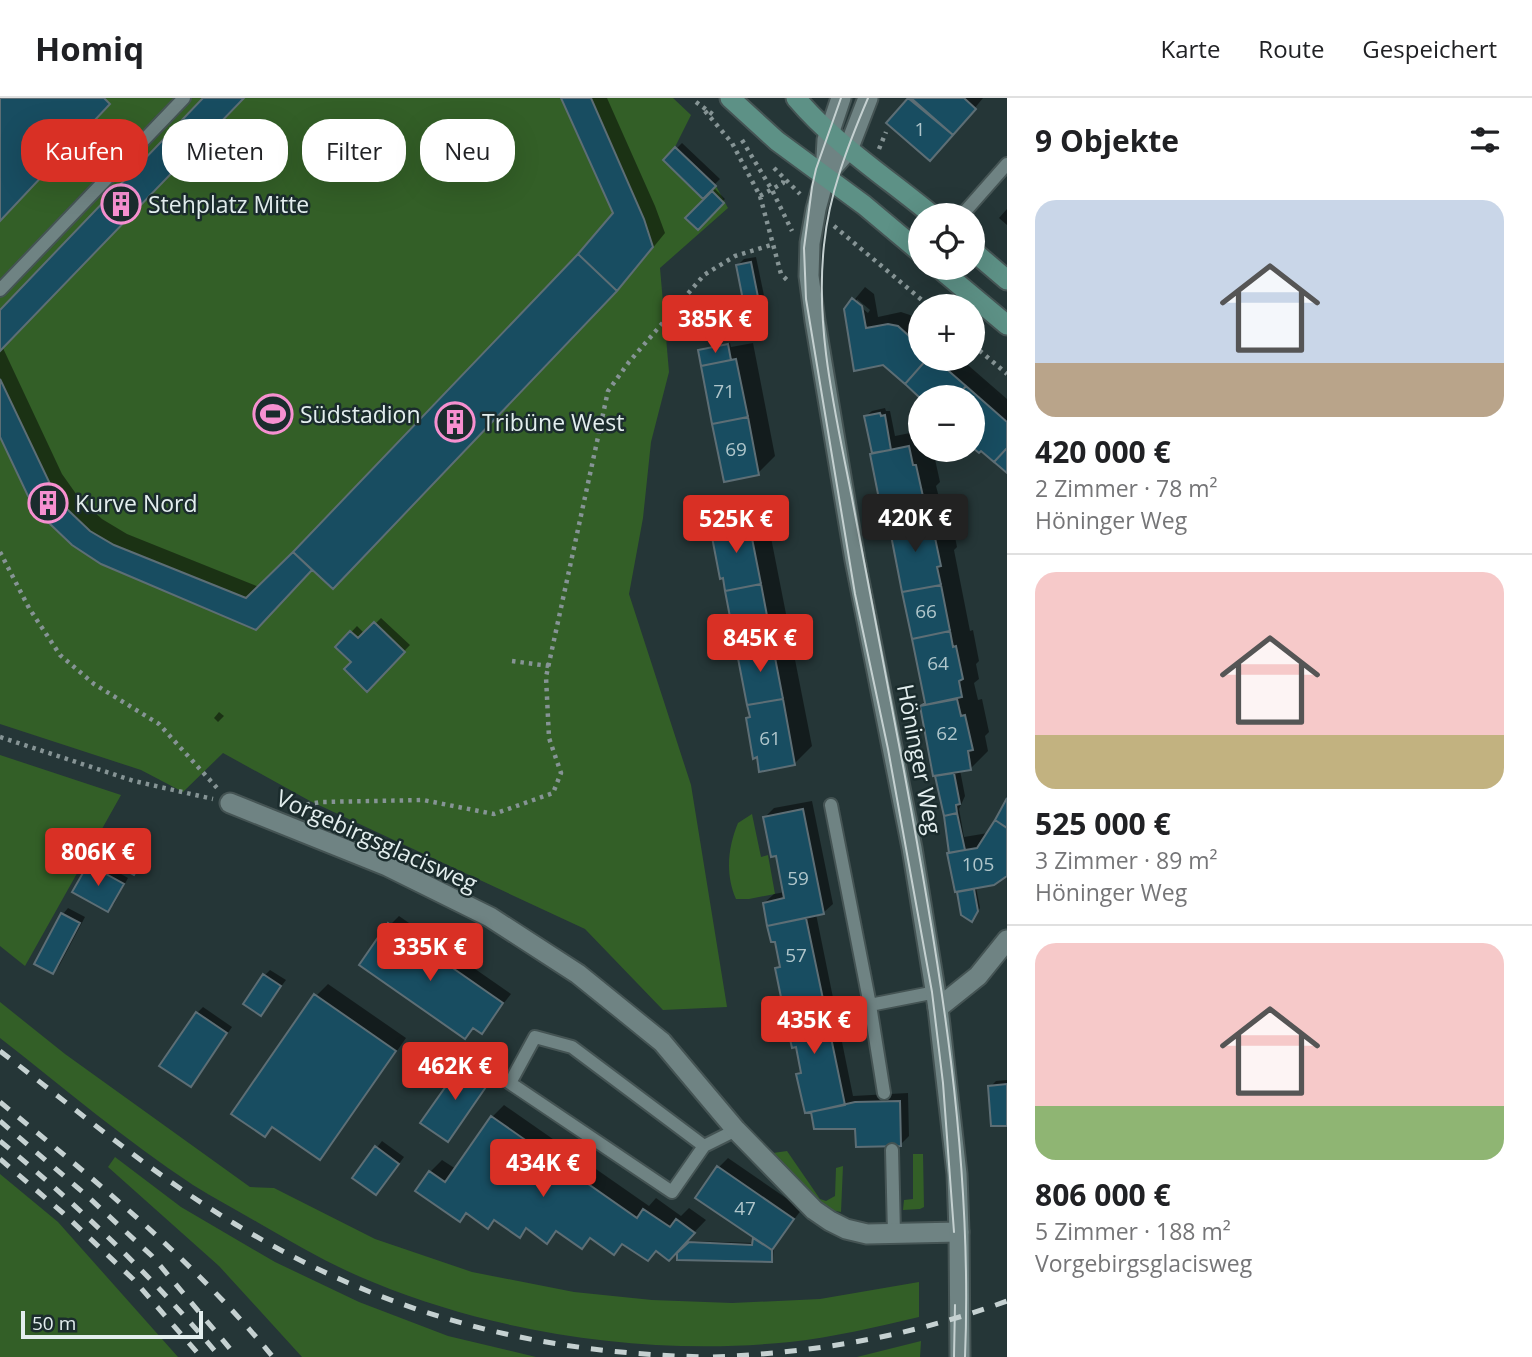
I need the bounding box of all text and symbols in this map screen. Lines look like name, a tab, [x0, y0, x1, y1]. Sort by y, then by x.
text: Homiq	[35, 26, 144, 71]
text: Karte	[1160, 32, 1220, 65]
text: Route	[1258, 32, 1324, 65]
text: Gespeichert	[1362, 32, 1497, 65]
house number: 1	[915, 116, 925, 142]
chip: Kaufen	[21, 119, 148, 182]
chip: Mieten	[162, 119, 288, 182]
chip: Filter	[302, 119, 406, 182]
chip: Neu	[420, 119, 515, 182]
text: 9 Objekte	[1035, 120, 1179, 161]
icon: filters	[1466, 121, 1504, 159]
building icon: Stehplatz Mitte	[100, 183, 142, 225]
place label: Stehplatz Mitte	[148, 188, 309, 220]
map controls	[908, 203, 985, 462]
button: locate	[908, 203, 985, 280]
icon: home	[1207, 245, 1333, 371]
button: +	[908, 294, 985, 371]
pin: 385K €	[658, 296, 772, 355]
text: 385K €	[678, 302, 752, 334]
house number: 71	[713, 378, 735, 404]
button: −	[908, 385, 985, 462]
sports icon: Südstadion	[252, 393, 294, 435]
place label: Südstadion	[300, 398, 421, 430]
building icon: Tribüne West	[434, 401, 476, 443]
place label: Tribüne West	[482, 406, 624, 438]
text: 420 000 €	[1035, 431, 1171, 472]
house number: 69	[725, 436, 747, 462]
text: 2 Zimmer · 78 m²	[1035, 472, 1218, 504]
building icon: Kurve Nord	[27, 482, 69, 524]
place label: Kurve Nord	[75, 487, 198, 519]
pin: 420K €	[858, 494, 972, 554]
pin: 525K €	[679, 496, 793, 555]
text: 420K €	[878, 501, 952, 533]
text: 525K €	[699, 502, 773, 534]
text: Höninger Weg	[1035, 504, 1187, 536]
house number: 66	[915, 598, 937, 624]
pin: 845K €	[703, 614, 817, 674]
icon: home	[1207, 617, 1333, 743]
text: 845K €	[723, 621, 797, 653]
house number: 64	[927, 650, 949, 676]
street label: Höninger Weg	[890, 681, 950, 837]
house number: 62	[936, 720, 958, 746]
house number: 61	[759, 725, 781, 751]
street label: Vorgebirgsglacisweg	[271, 781, 483, 899]
text: 525 000 €	[1035, 803, 1171, 844]
pin: 806K €	[41, 828, 155, 888]
text: 806K €	[61, 835, 135, 867]
text: 3 Zimmer · 89 m²	[1035, 844, 1218, 876]
house number: 105	[962, 851, 994, 877]
house number: 59	[787, 865, 809, 891]
text: Höninger Weg	[1035, 876, 1187, 908]
pin: 335K €	[373, 924, 487, 983]
text: 335K €	[393, 930, 467, 962]
house number: 57	[785, 942, 807, 968]
icon: home	[1207, 988, 1333, 1114]
pin: 435K €	[757, 996, 871, 1056]
text: 435K €	[777, 1003, 851, 1035]
pin: 462K €	[398, 1042, 512, 1102]
text: 462K €	[418, 1049, 492, 1081]
pin: 434K €	[486, 1140, 600, 1199]
text: 434K €	[506, 1146, 580, 1178]
text: 806 000 €	[1035, 1174, 1171, 1215]
house number: 47	[734, 1195, 756, 1221]
text: 5 Zimmer · 188 m²	[1035, 1215, 1231, 1247]
text: Vorgebirgsglacisweg	[1035, 1247, 1252, 1279]
scale bar	[21, 1308, 203, 1340]
text: 50 m	[32, 1310, 76, 1336]

